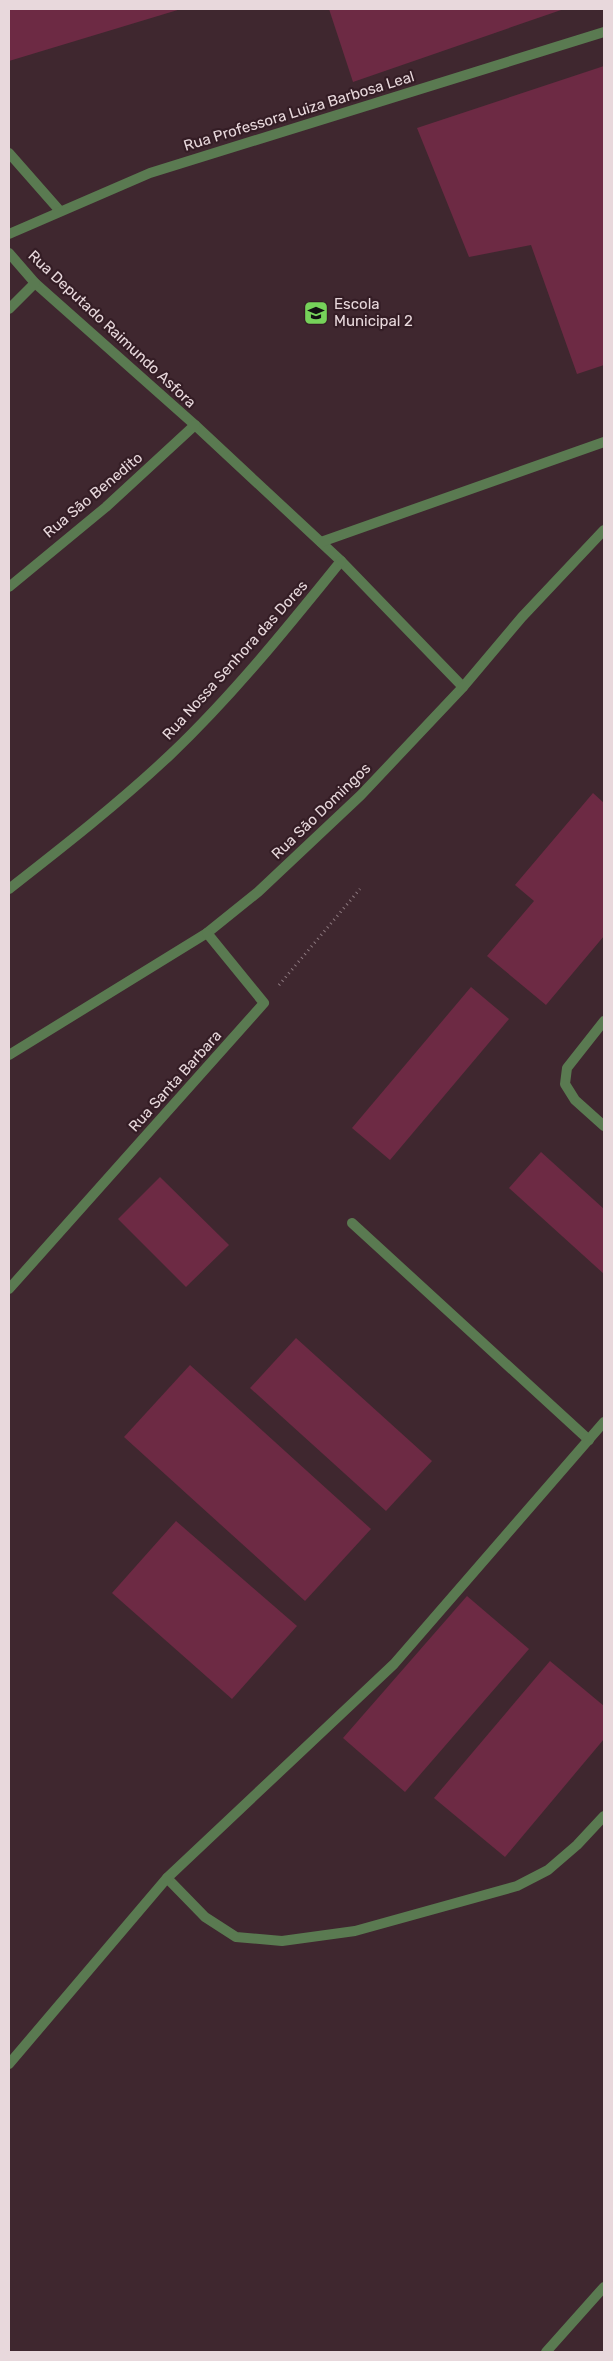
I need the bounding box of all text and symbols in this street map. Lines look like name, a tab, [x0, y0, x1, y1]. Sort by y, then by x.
street label: Rua Professora Luiza Barbosa Leal	[182, 67, 416, 155]
street label: Rua Deputado Raimundo Asfora	[24, 246, 200, 412]
place label: Escola Municipal 2	[334, 295, 413, 330]
school or university icon: Escola Municipal 2	[303, 300, 329, 326]
street label: Rua São Benedito	[40, 448, 146, 542]
street label: Rua Nossa Senhora das Dores	[159, 576, 312, 743]
street label: Rua São Domingos	[268, 759, 375, 863]
street label: Rua Santa Barbara	[125, 1027, 225, 1135]

